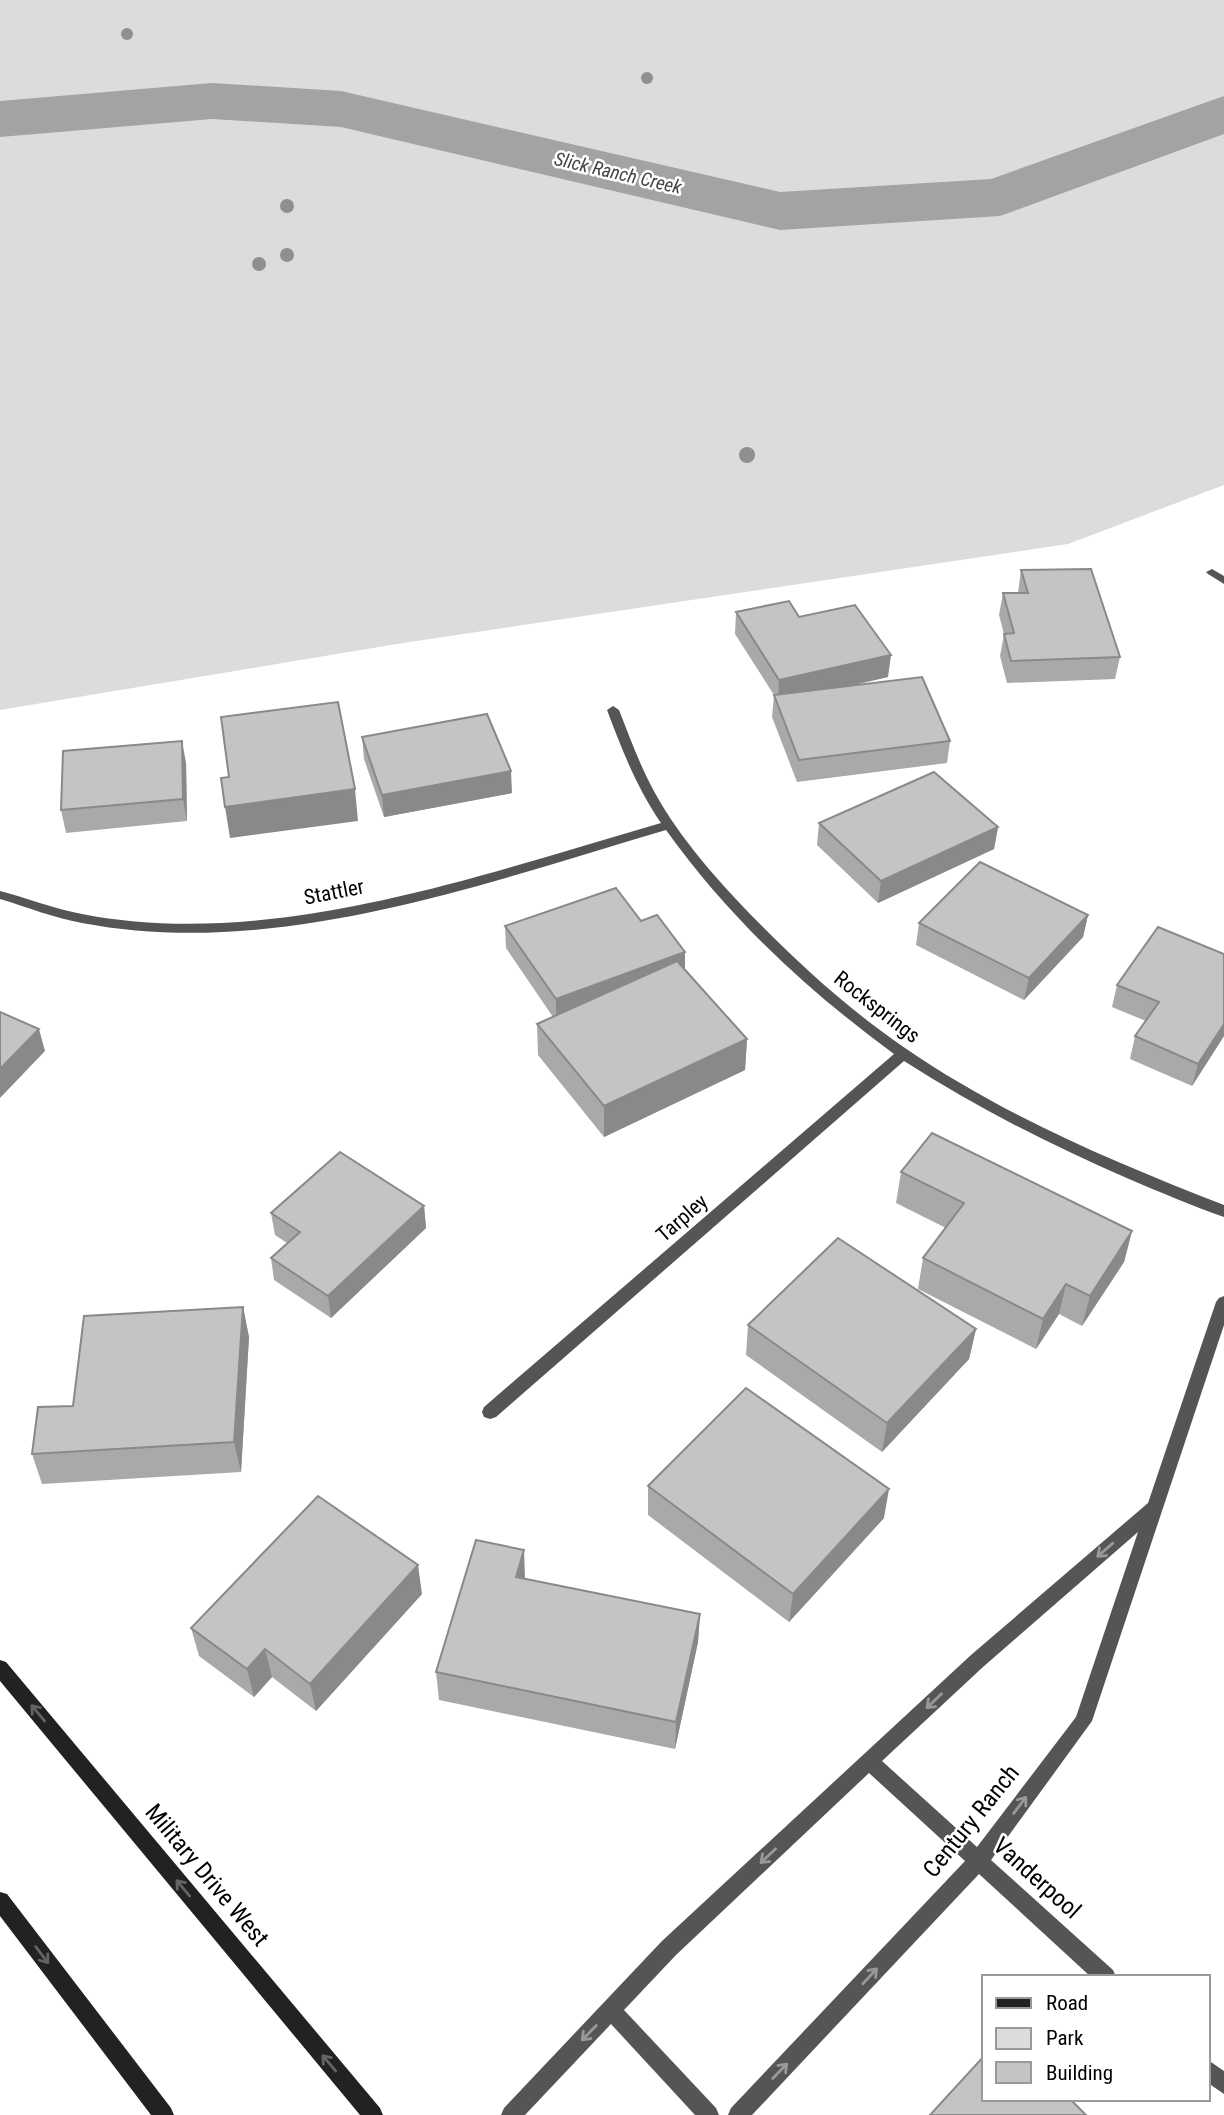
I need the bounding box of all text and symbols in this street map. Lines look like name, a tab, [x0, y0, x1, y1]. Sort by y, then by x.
water label: Slick Ranch Creek	[552, 147, 685, 199]
street label: Stattler	[302, 874, 366, 910]
street label: Rocksprings	[829, 966, 925, 1048]
street label: Tarpley	[652, 1189, 713, 1247]
one-way arrow	[1096, 1542, 1114, 1558]
one-way arrow	[925, 1693, 943, 1709]
one-way arrow	[30, 1705, 45, 1723]
street label: Century Ranch	[917, 1759, 1025, 1883]
one-way arrow	[1012, 1797, 1027, 1815]
street label: Military Drive West	[139, 1798, 275, 1952]
street label: Vanderpool	[988, 1831, 1086, 1925]
one-way arrow	[760, 1848, 777, 1865]
one-way arrow	[175, 1879, 191, 1897]
one-way arrow	[34, 1946, 49, 1964]
one-way arrow	[861, 1968, 878, 1985]
legend	[982, 1975, 1210, 2101]
text: Road	[1046, 1991, 1088, 2015]
one-way arrow	[580, 2025, 597, 2042]
text: Park	[1046, 2026, 1084, 2050]
one-way arrow	[321, 2054, 337, 2072]
text: Building	[1046, 2061, 1113, 2085]
one-way arrow	[772, 2062, 789, 2079]

